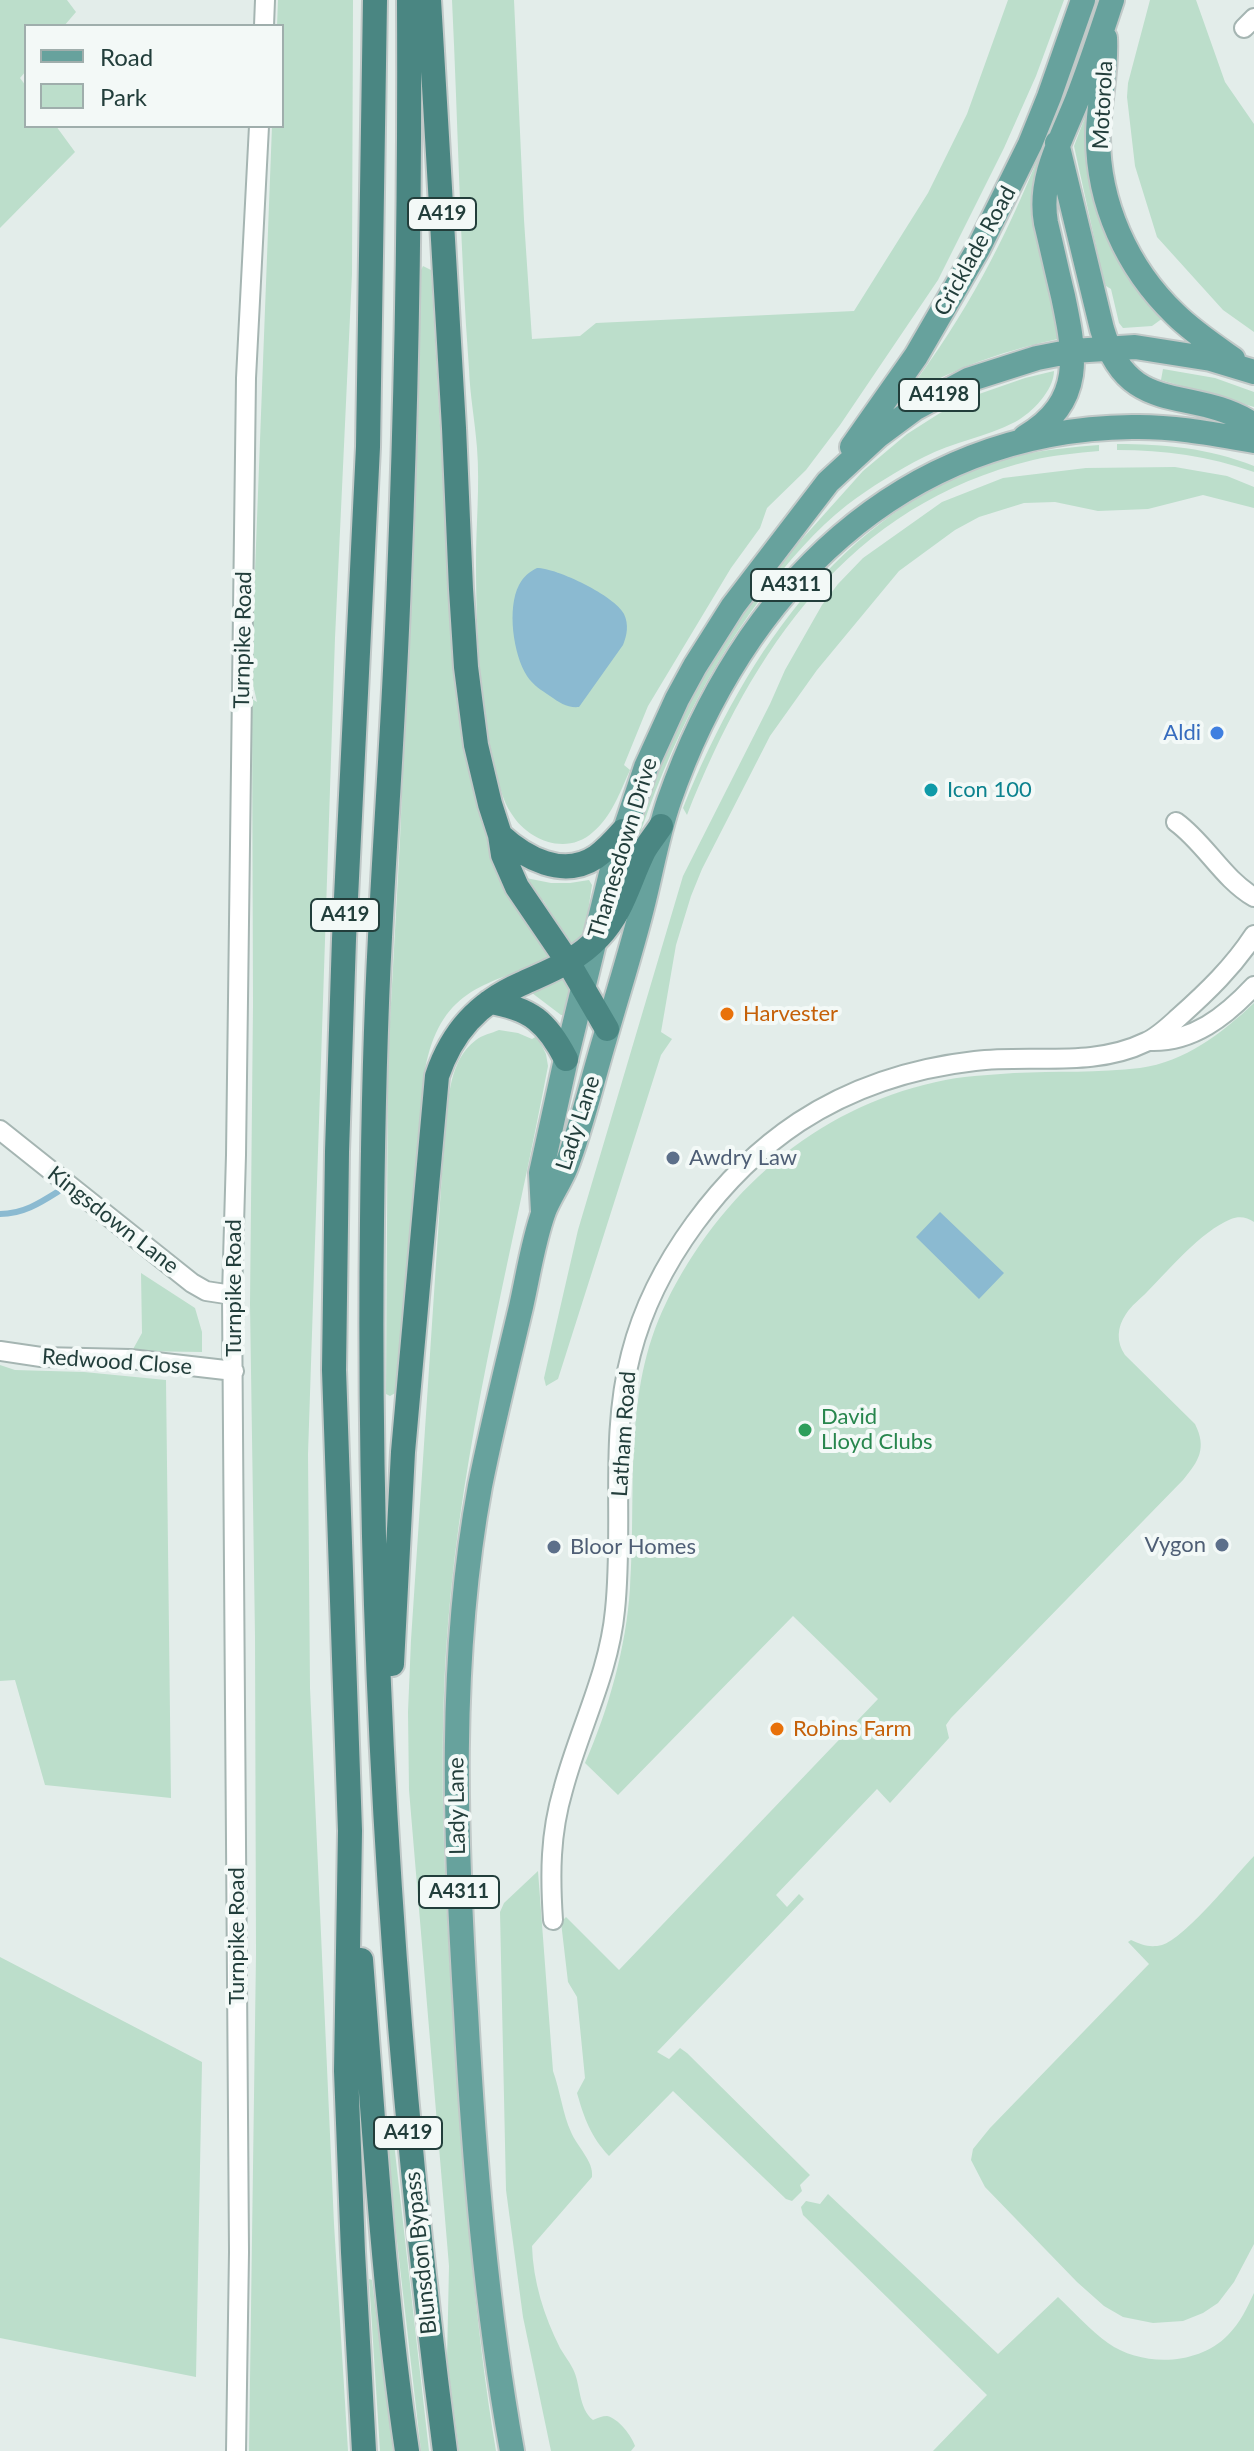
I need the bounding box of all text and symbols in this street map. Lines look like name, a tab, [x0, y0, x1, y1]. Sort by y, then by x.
legend	[24, 24, 284, 128]
text: Road	[100, 42, 153, 71]
street label: Motorola	[1087, 60, 1119, 150]
text: Park	[100, 82, 147, 111]
street label: Cricklade Road	[929, 182, 1021, 320]
road number: A419	[408, 198, 476, 230]
road number: A4198	[899, 379, 979, 411]
road number: A4311	[751, 569, 831, 601]
street label: Turnpike Road	[229, 571, 257, 709]
place label: Aldi	[1163, 720, 1201, 746]
marker: Aldi	[1208, 724, 1226, 742]
street label: Thamesdown Drive	[583, 754, 663, 942]
place label: Icon 100	[947, 777, 1032, 803]
marker: Icon 100	[922, 781, 940, 799]
road number: A419	[311, 899, 379, 931]
place label: Harvester	[743, 1001, 838, 1027]
marker: Harvester	[718, 1005, 736, 1023]
street label: Lady Lane	[550, 1072, 606, 1174]
place label: Awdry Law	[689, 1145, 797, 1171]
marker: Awdry Law	[664, 1149, 682, 1167]
street label: Kingsdown Lane	[42, 1161, 184, 1279]
street label: Turnpike Road	[221, 1219, 247, 1357]
street label: Redwood Close	[41, 1344, 193, 1380]
street label: Latham Road	[606, 1370, 642, 1498]
place label: David Lloyd Clubs	[821, 1404, 933, 1456]
marker: David Lloyd Clubs	[796, 1421, 814, 1439]
place label: Vygon	[1144, 1532, 1206, 1558]
place label: Bloor Homes	[570, 1534, 696, 1560]
marker: Vygon	[1213, 1536, 1231, 1554]
marker: Bloor Homes	[545, 1538, 563, 1556]
place label: Robins Farm	[793, 1716, 911, 1742]
marker: Robins Farm	[768, 1720, 786, 1738]
street label: Lady Lane	[443, 1757, 471, 1855]
street label: Turnpike Road	[224, 1867, 250, 2005]
road number: A4311	[419, 1876, 499, 1908]
road number: A419	[374, 2117, 442, 2149]
street label: Blunsdon Bypass	[399, 2170, 443, 2336]

